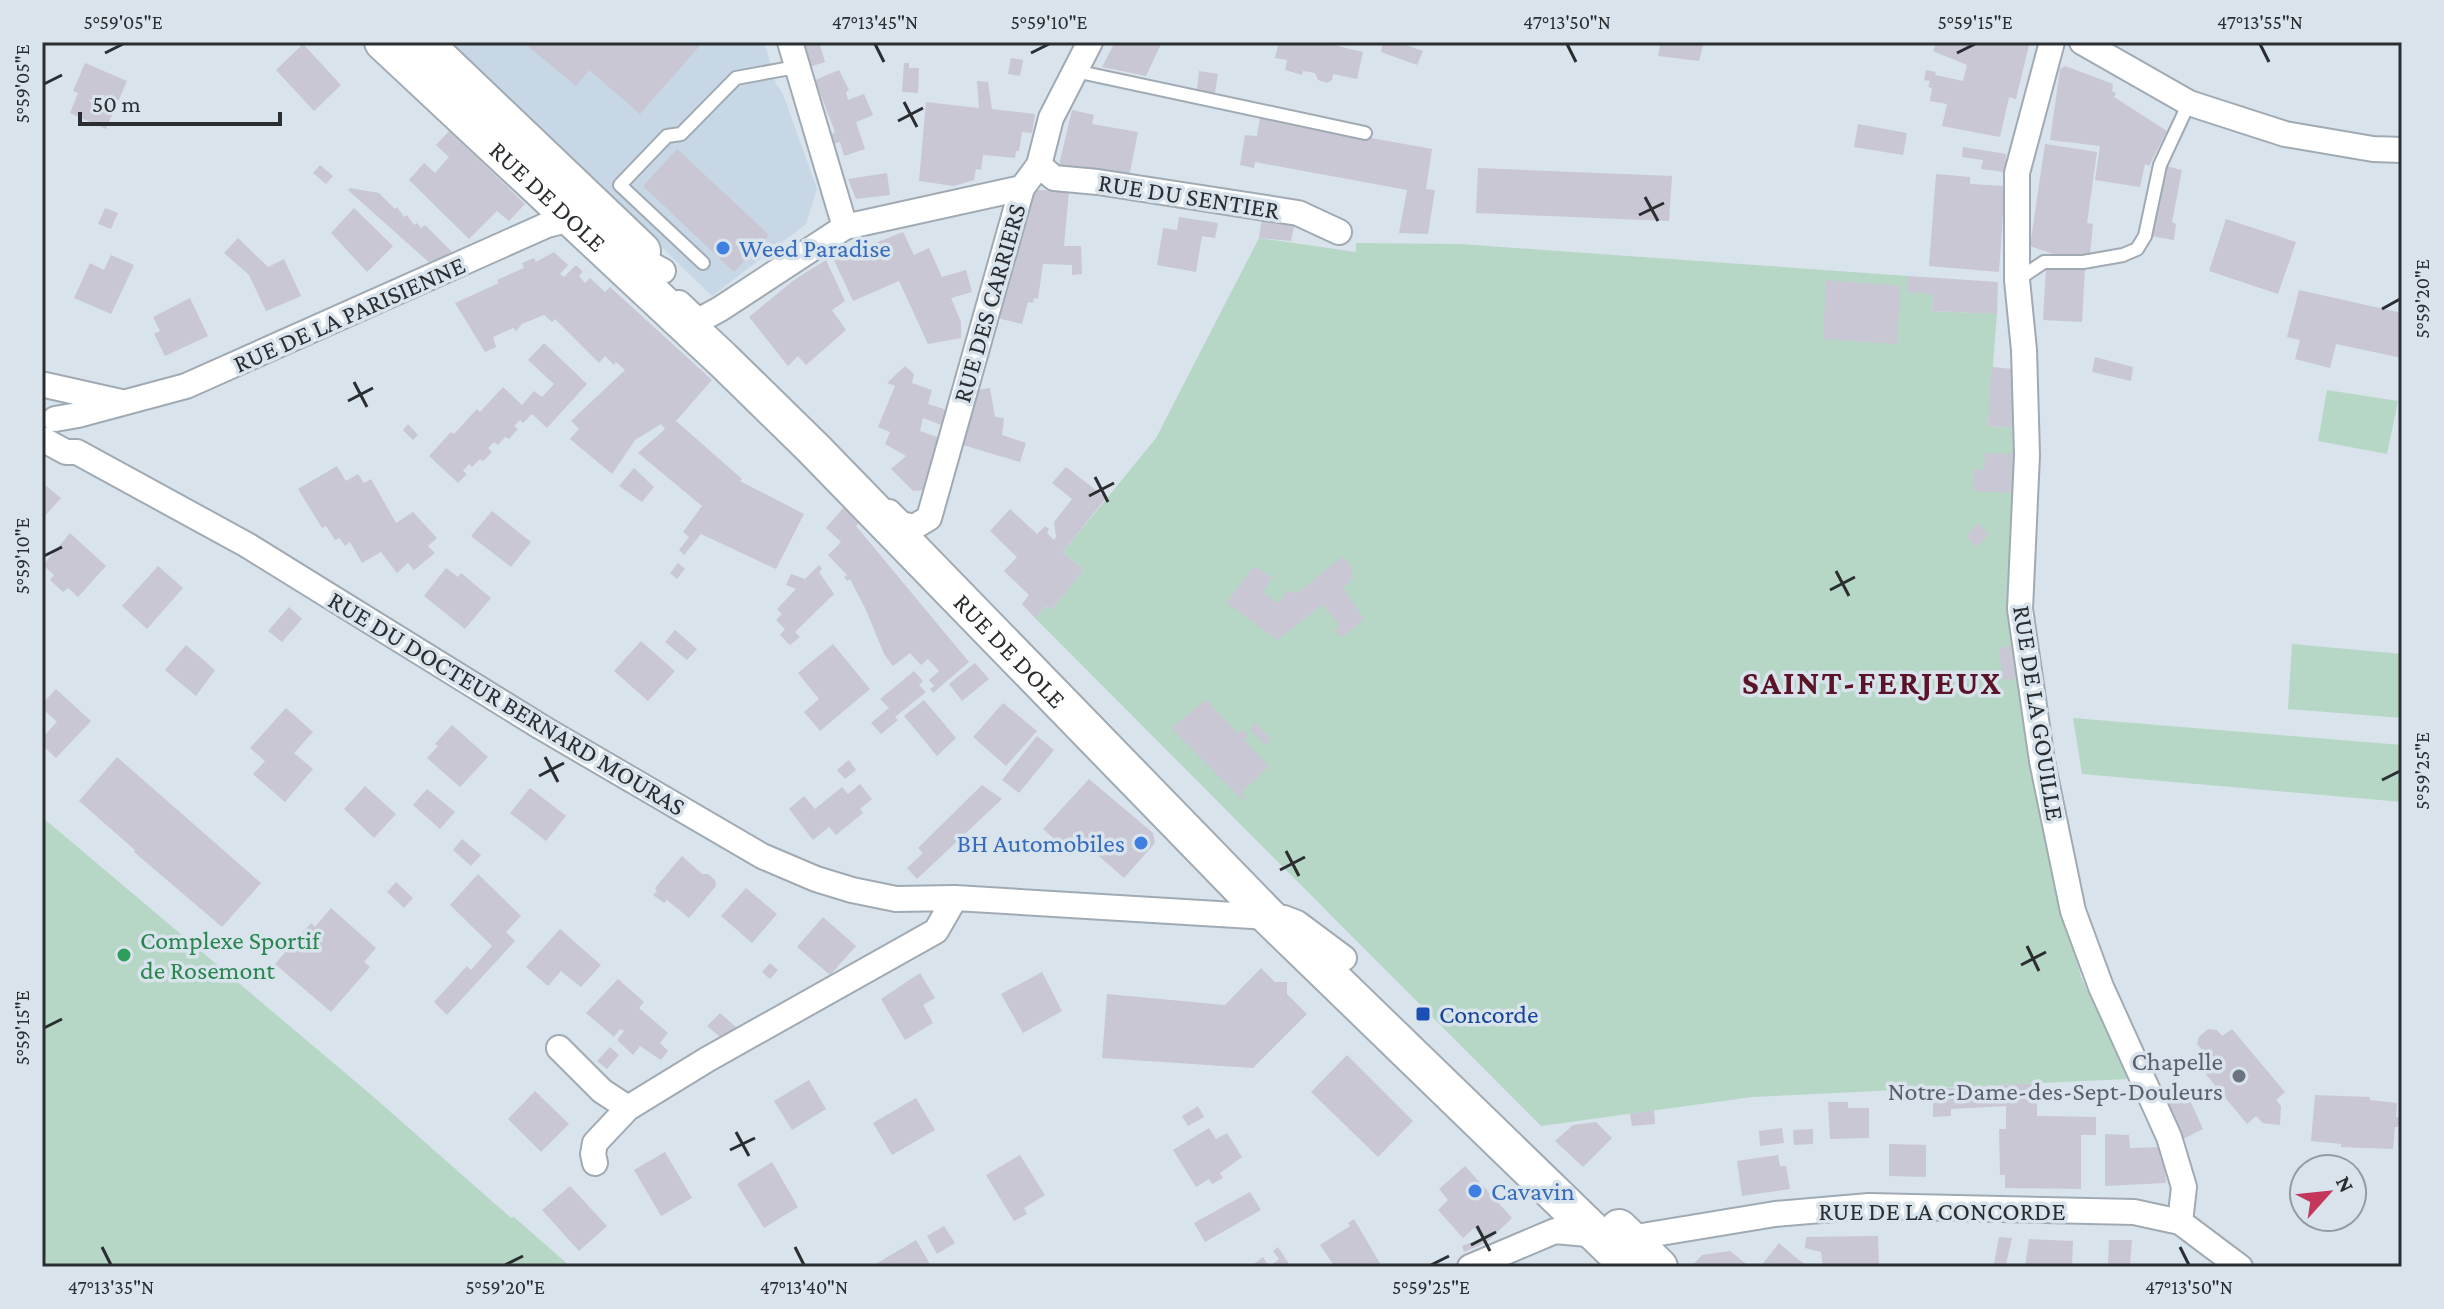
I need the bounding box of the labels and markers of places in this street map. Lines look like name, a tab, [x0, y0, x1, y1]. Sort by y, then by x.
place label: Weed Paradise	[739, 234, 891, 263]
marker: Weed Paradise	[714, 239, 732, 257]
place label: BH Automobiles	[957, 829, 1125, 858]
marker: BH Automobiles	[1132, 834, 1150, 852]
place label: Complexe Sportif de Rosemont	[140, 926, 321, 985]
marker: Complexe Sportif de Rosemont	[115, 946, 133, 964]
place label: Concorde	[1439, 1000, 1538, 1029]
marker: Concorde	[1414, 1005, 1432, 1023]
place label: Chapelle Notre-Dame-des-Sept-Douleurs	[1888, 1047, 2223, 1106]
marker: Chapelle Notre-Dame-des-Sept-Douleurs	[2230, 1067, 2248, 1085]
place label: Cavavin	[1491, 1177, 1575, 1206]
marker: Cavavin	[1466, 1182, 1484, 1200]

